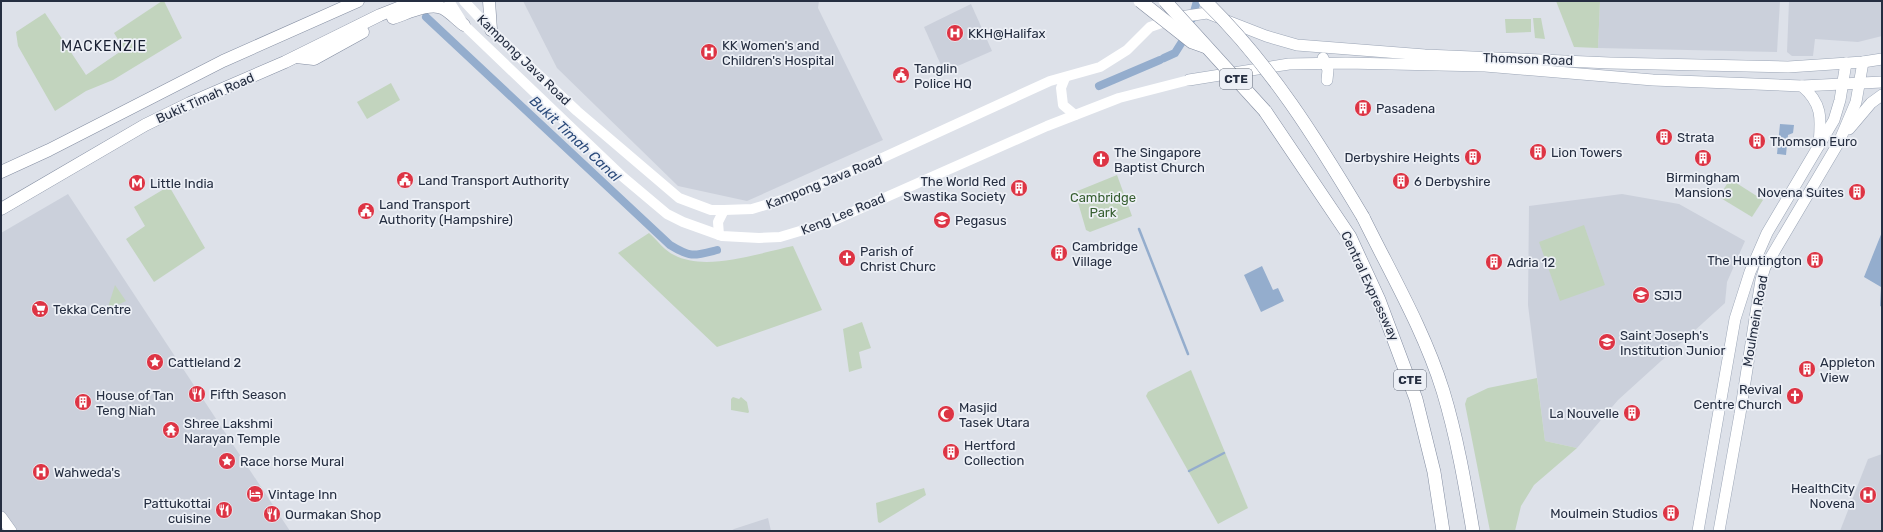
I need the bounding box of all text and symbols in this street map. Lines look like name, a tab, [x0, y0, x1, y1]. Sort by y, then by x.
street label: Kampong Java Road	[474, 12, 574, 109]
hospital icon: KKH@Halifax	[945, 23, 965, 43]
place label: KKH@Halifax	[968, 26, 1046, 41]
district label: MACKENZIE	[61, 38, 147, 55]
place label: KK Women's and Children's Hospital	[722, 38, 834, 68]
hospital icon: KK Women's and Children's Hospital	[699, 42, 719, 62]
street label: Thomson Road	[1483, 50, 1573, 68]
place label: Tanglin Police HQ	[914, 61, 972, 91]
public building icon: Tanglin Police HQ	[891, 65, 911, 85]
road number: CTE	[1220, 69, 1252, 89]
street label: Bukit Timah Road	[154, 70, 256, 126]
water label: Bukit Timah Canal	[526, 92, 625, 186]
building icon: Pasadena	[1353, 98, 1373, 118]
place label: Pasadena	[1376, 101, 1435, 116]
building icon: Strata	[1654, 127, 1674, 147]
place label: Strata	[1677, 130, 1714, 145]
building icon: Thomson Euro	[1747, 131, 1767, 151]
place label: Thomson Euro	[1770, 134, 1857, 149]
building icon: Lion Towers	[1528, 142, 1548, 162]
place label: The Singapore Baptist Church	[1114, 145, 1205, 175]
place label: Lion Towers	[1551, 145, 1623, 160]
building icon: Derbyshire Heights	[1463, 147, 1483, 167]
building icon: Birmingham Mansions	[1693, 148, 1713, 168]
church icon: The Singapore Baptist Church	[1091, 149, 1111, 169]
place label: Derbyshire Heights	[1344, 150, 1460, 166]
street label: Kampong Java Road	[764, 152, 885, 213]
public building icon: Land Transport Authority	[395, 170, 415, 190]
place label: Birmingham Mansions	[1666, 170, 1740, 200]
building icon: 6 Derbyshire	[1391, 171, 1411, 191]
metro station icon: Little India	[127, 173, 147, 193]
place label: Land Transport Authority	[418, 173, 569, 188]
place label: The World Red Swastika Society	[903, 174, 1006, 204]
place label: 6 Derbyshire	[1414, 174, 1490, 189]
place label: Little India	[150, 176, 214, 191]
building icon: The World Red Swastika Society	[1009, 178, 1029, 198]
building icon: Novena Suites	[1847, 182, 1867, 202]
place label: Novena Suites	[1757, 185, 1844, 200]
street label: Keng Lee Road	[799, 190, 888, 239]
park label: Cambridge Park	[1070, 190, 1136, 220]
place label: Land Transport Authority (Hampshire)	[379, 197, 513, 227]
public building icon: Land Transport Authority (Hampshire)	[356, 201, 376, 221]
school or university icon: Pegasus	[932, 210, 952, 230]
place label: Pegasus	[955, 213, 1007, 229]
street label: Central Expressway	[1338, 229, 1402, 343]
place label: Cambridge Village	[1072, 239, 1138, 270]
building icon: Cambridge Village	[1049, 243, 1069, 263]
place label: Parish of Christ Churc	[860, 244, 936, 274]
church icon: Parish of Christ Churc	[837, 248, 857, 268]
building icon: The Huntington	[1805, 250, 1825, 270]
building icon: Adria 12	[1484, 252, 1504, 272]
place label: The Huntington	[1707, 253, 1802, 269]
place label: Adria 12	[1507, 255, 1555, 270]
street label: Moulmein Road	[1740, 274, 1770, 368]
school or university icon: SJIJ	[1631, 285, 1651, 305]
place label: SJIJ	[1654, 288, 1682, 303]
supermarket icon: Tekka Centre	[30, 299, 50, 319]
place label: Tekka Centre	[53, 302, 131, 317]
place label: Saint Joseph's Institution Junior	[1620, 328, 1725, 358]
school or university icon: Saint Joseph's Institution Junior	[1597, 332, 1617, 352]
place icon: Cattleland 2	[145, 352, 165, 372]
place label: Cattleland 2	[168, 355, 241, 370]
place label: Appleton View	[1820, 355, 1875, 385]
building icon: Appleton View	[1797, 359, 1817, 379]
road number: CTE	[1394, 370, 1426, 390]
place label: Revival Centre Church	[1694, 382, 1782, 412]
restaurant icon: Fifth Season	[187, 384, 207, 404]
church icon: Revival Centre Church	[1785, 386, 1805, 406]
place label: Fifth Season	[210, 387, 286, 402]
place label: House of Tan Teng Niah	[96, 388, 174, 419]
building icon: House of Tan Teng Niah	[73, 392, 93, 412]
place label: Masjid Tasek Utara	[959, 400, 1030, 430]
building icon: La Nouvelle	[1622, 403, 1642, 423]
mosque icon: Masjid Tasek Utara	[936, 404, 956, 424]
place label: La Nouvelle	[1549, 406, 1619, 421]
place label: Shree Lakshmi Narayan Temple	[184, 416, 280, 446]
temple icon: Shree Lakshmi Narayan Temple	[161, 420, 181, 440]
place label: Hertford Collection	[964, 438, 1024, 468]
building icon: Hertford Collection	[941, 442, 961, 462]
place icon: Race horse Mural	[217, 451, 237, 471]
place label: Race horse Mural	[240, 454, 344, 469]
hospital icon: Wahweda's	[31, 462, 51, 482]
place label: Wahweda's	[54, 465, 121, 480]
place label: HealthCity Novena	[1791, 481, 1855, 511]
hotel icon: Vintage Inn	[245, 484, 265, 504]
hospital icon: HealthCity Novena	[1858, 485, 1878, 505]
place label: Vintage Inn	[268, 487, 337, 503]
place label: Pattukottai cuisine	[143, 496, 211, 526]
restaurant icon: Pattukottai cuisine	[214, 500, 234, 520]
building icon: Moulmein Studios	[1661, 503, 1681, 523]
restaurant icon: Ourmakan Shop	[262, 504, 282, 524]
place label: Moulmein Studios	[1550, 506, 1658, 521]
place label: Ourmakan Shop	[285, 507, 382, 522]

